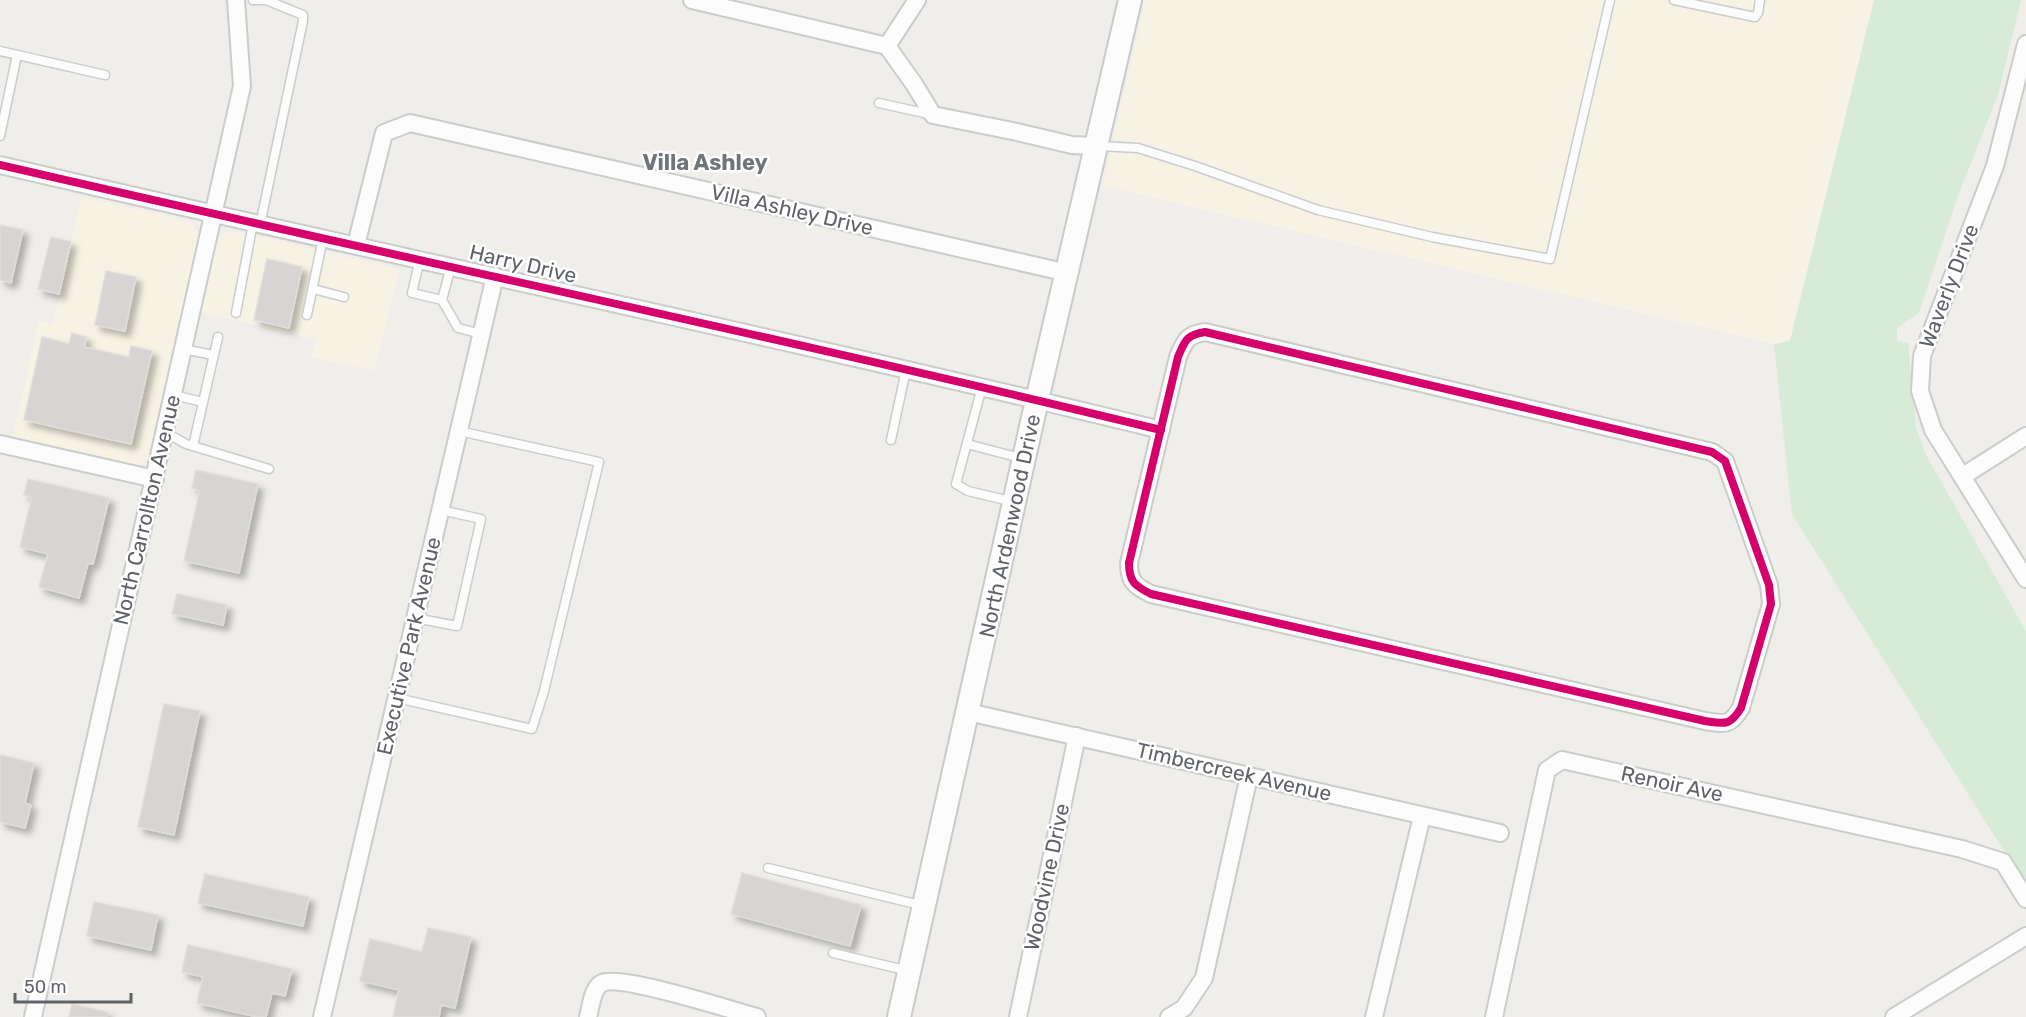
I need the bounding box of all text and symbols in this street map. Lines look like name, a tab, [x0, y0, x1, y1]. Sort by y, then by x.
district label: Villa Ashley	[642, 149, 768, 176]
street label: Villa Ashley Drive	[708, 179, 876, 240]
street label: Waverly Drive	[1913, 220, 1984, 351]
street label: Harry Drive	[467, 239, 579, 288]
street label: North Carrollton Avenue	[108, 392, 185, 627]
street label: North Ardenwood Drive	[974, 412, 1045, 640]
street label: Executive Park Avenue	[371, 535, 446, 757]
street label: Timbercreek Avenue	[1134, 737, 1334, 806]
street label: Renoir Ave	[1619, 760, 1725, 807]
street label: Woodvine Drive	[1019, 801, 1074, 953]
scale bar	[15, 966, 130, 1004]
text: 50 m	[24, 976, 67, 998]

